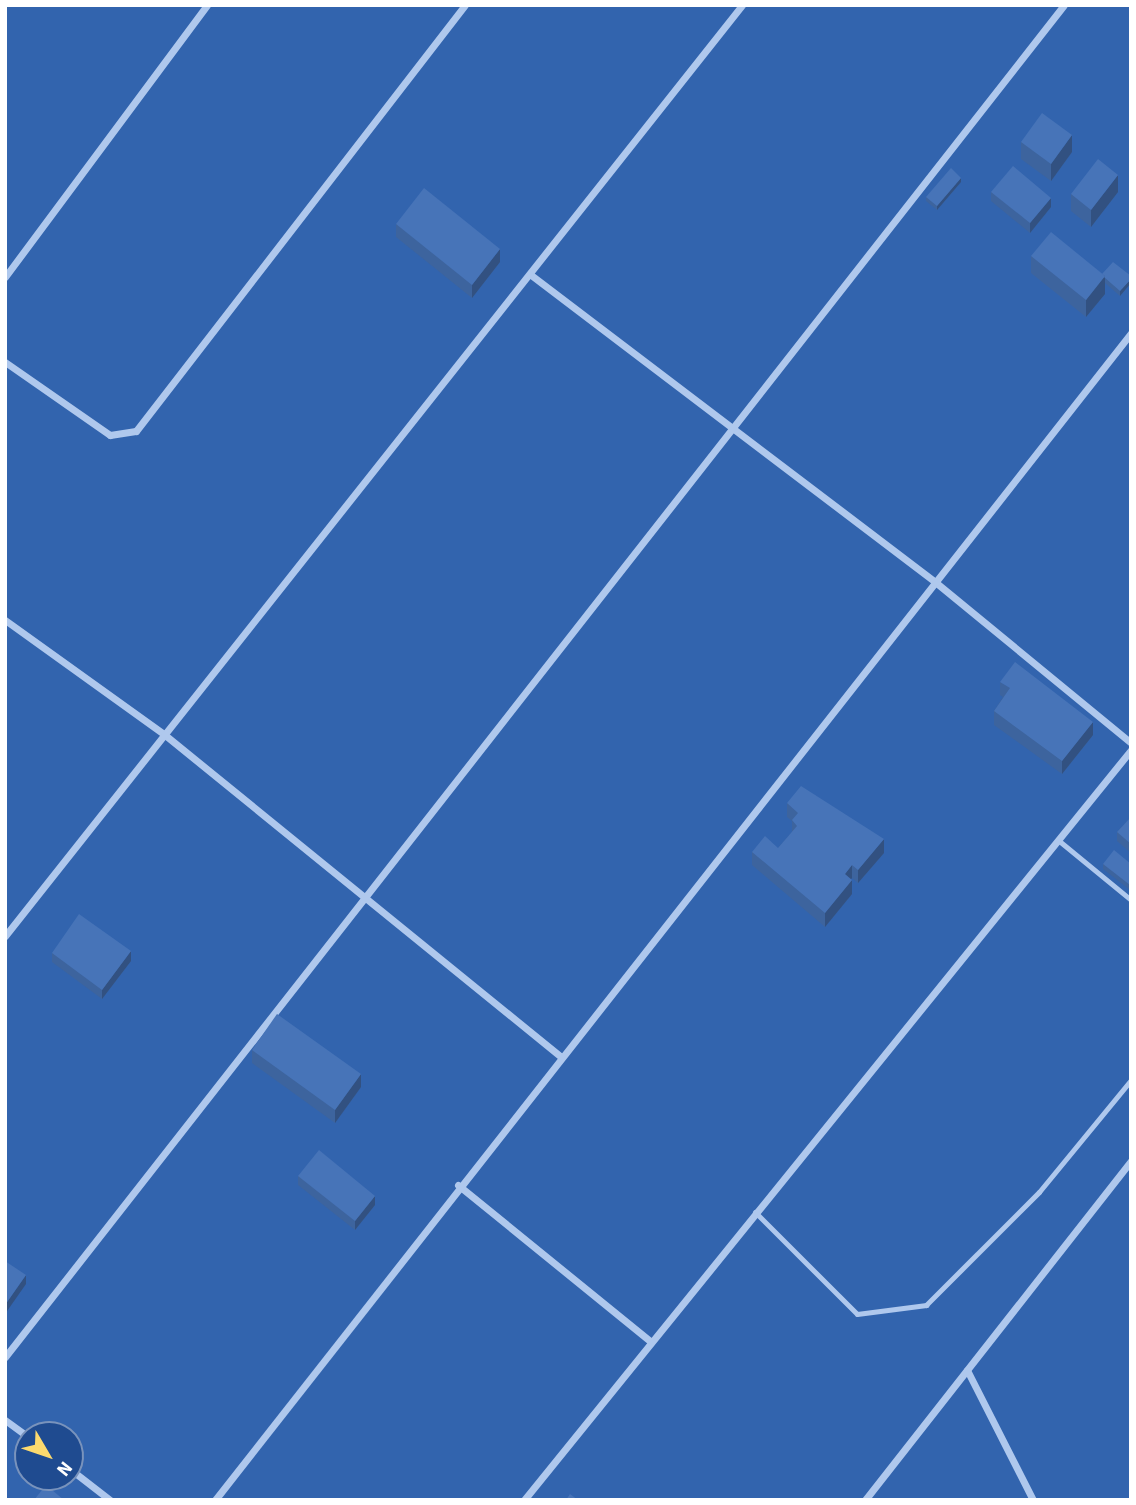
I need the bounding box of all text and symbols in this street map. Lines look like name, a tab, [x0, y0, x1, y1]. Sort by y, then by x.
north arrow	[14, 1421, 84, 1491]
text: N	[50, 1455, 79, 1482]

